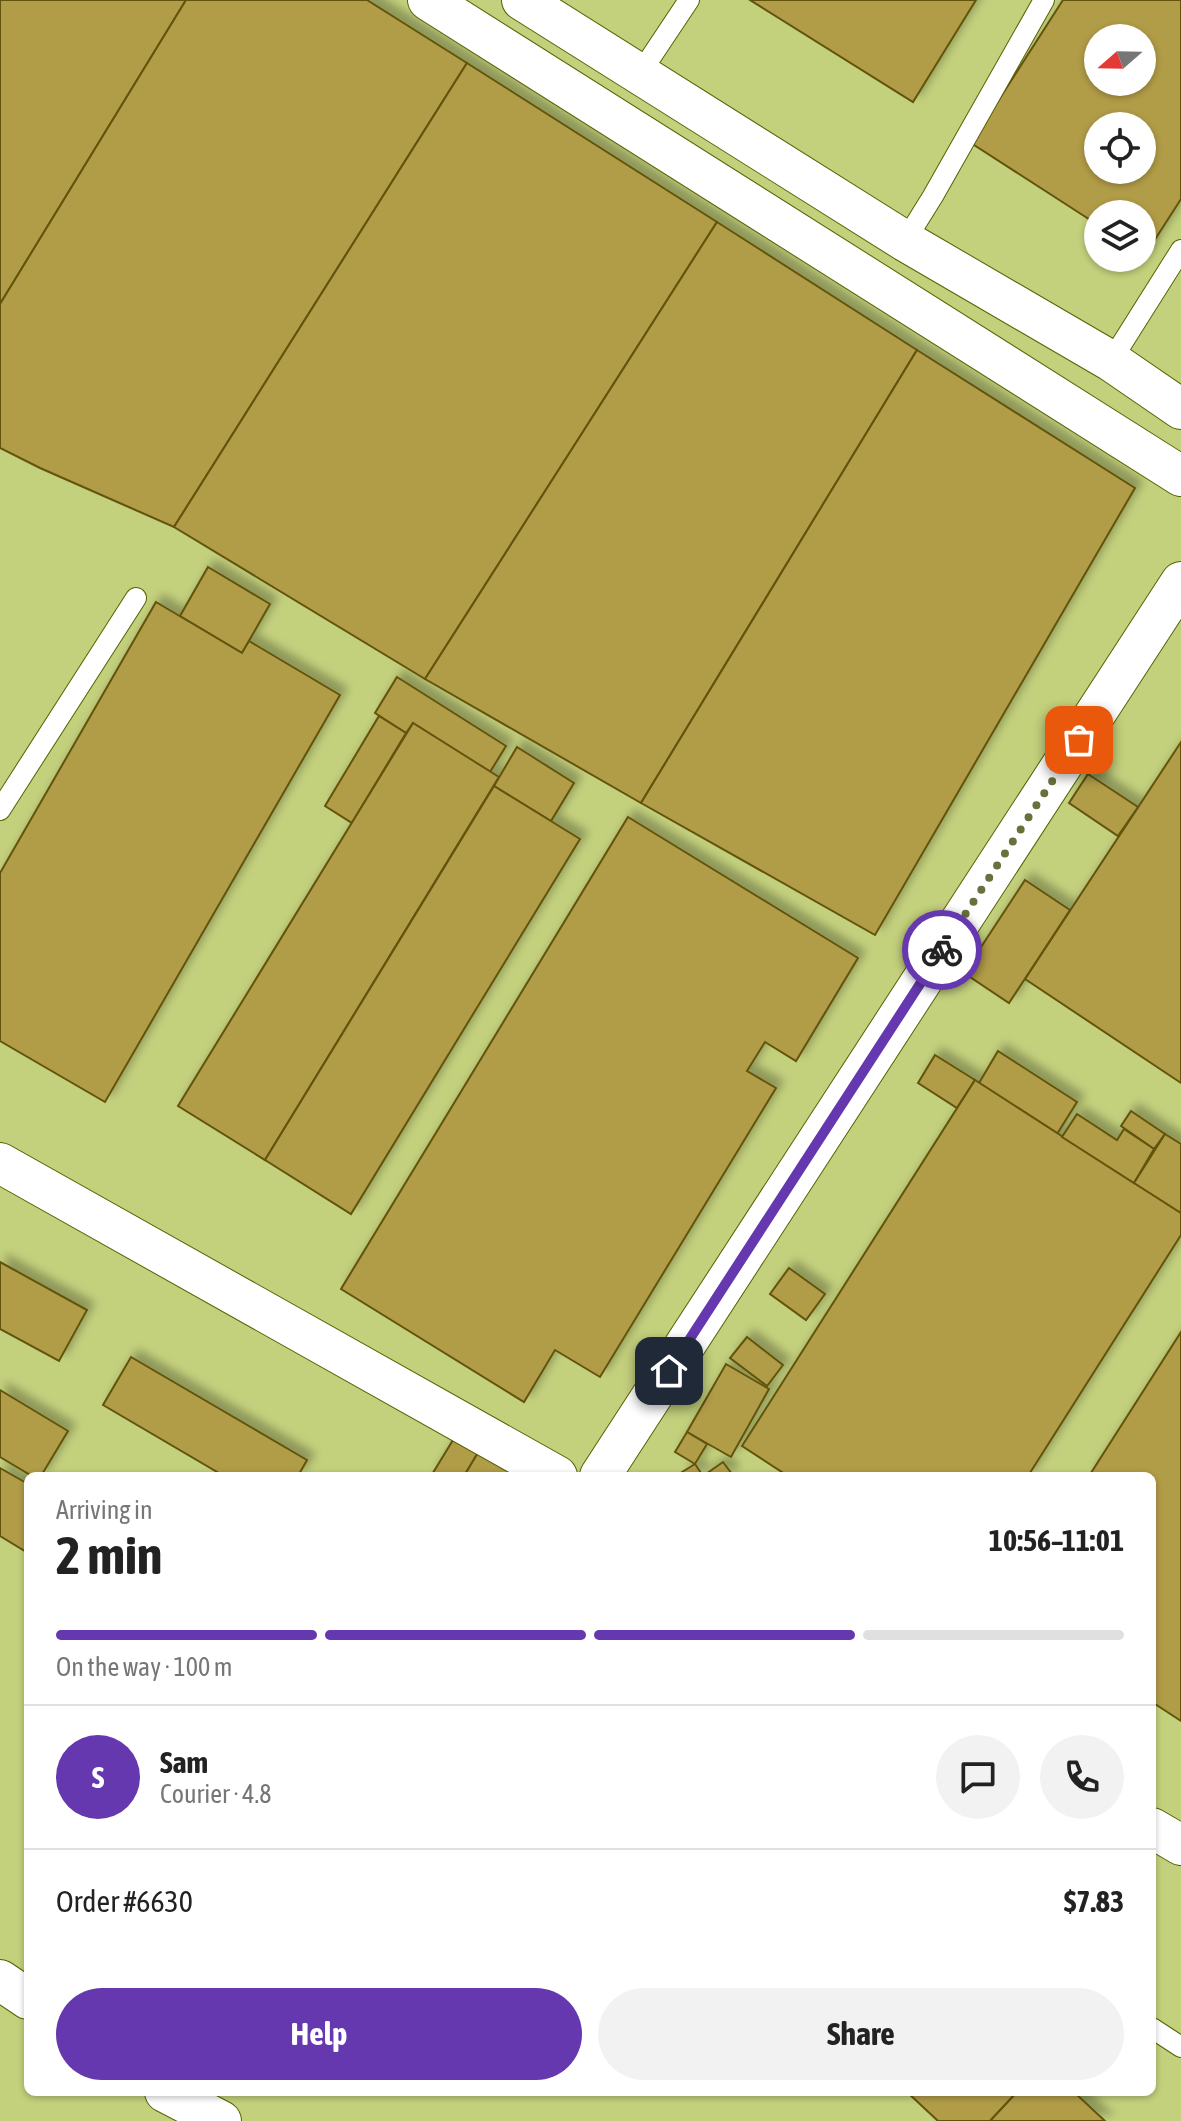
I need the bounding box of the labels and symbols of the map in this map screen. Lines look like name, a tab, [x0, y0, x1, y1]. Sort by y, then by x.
north arrow	[1084, 24, 1156, 96]
pin	[1045, 706, 1113, 774]
courier	[902, 910, 982, 990]
pin	[635, 1337, 703, 1405]

